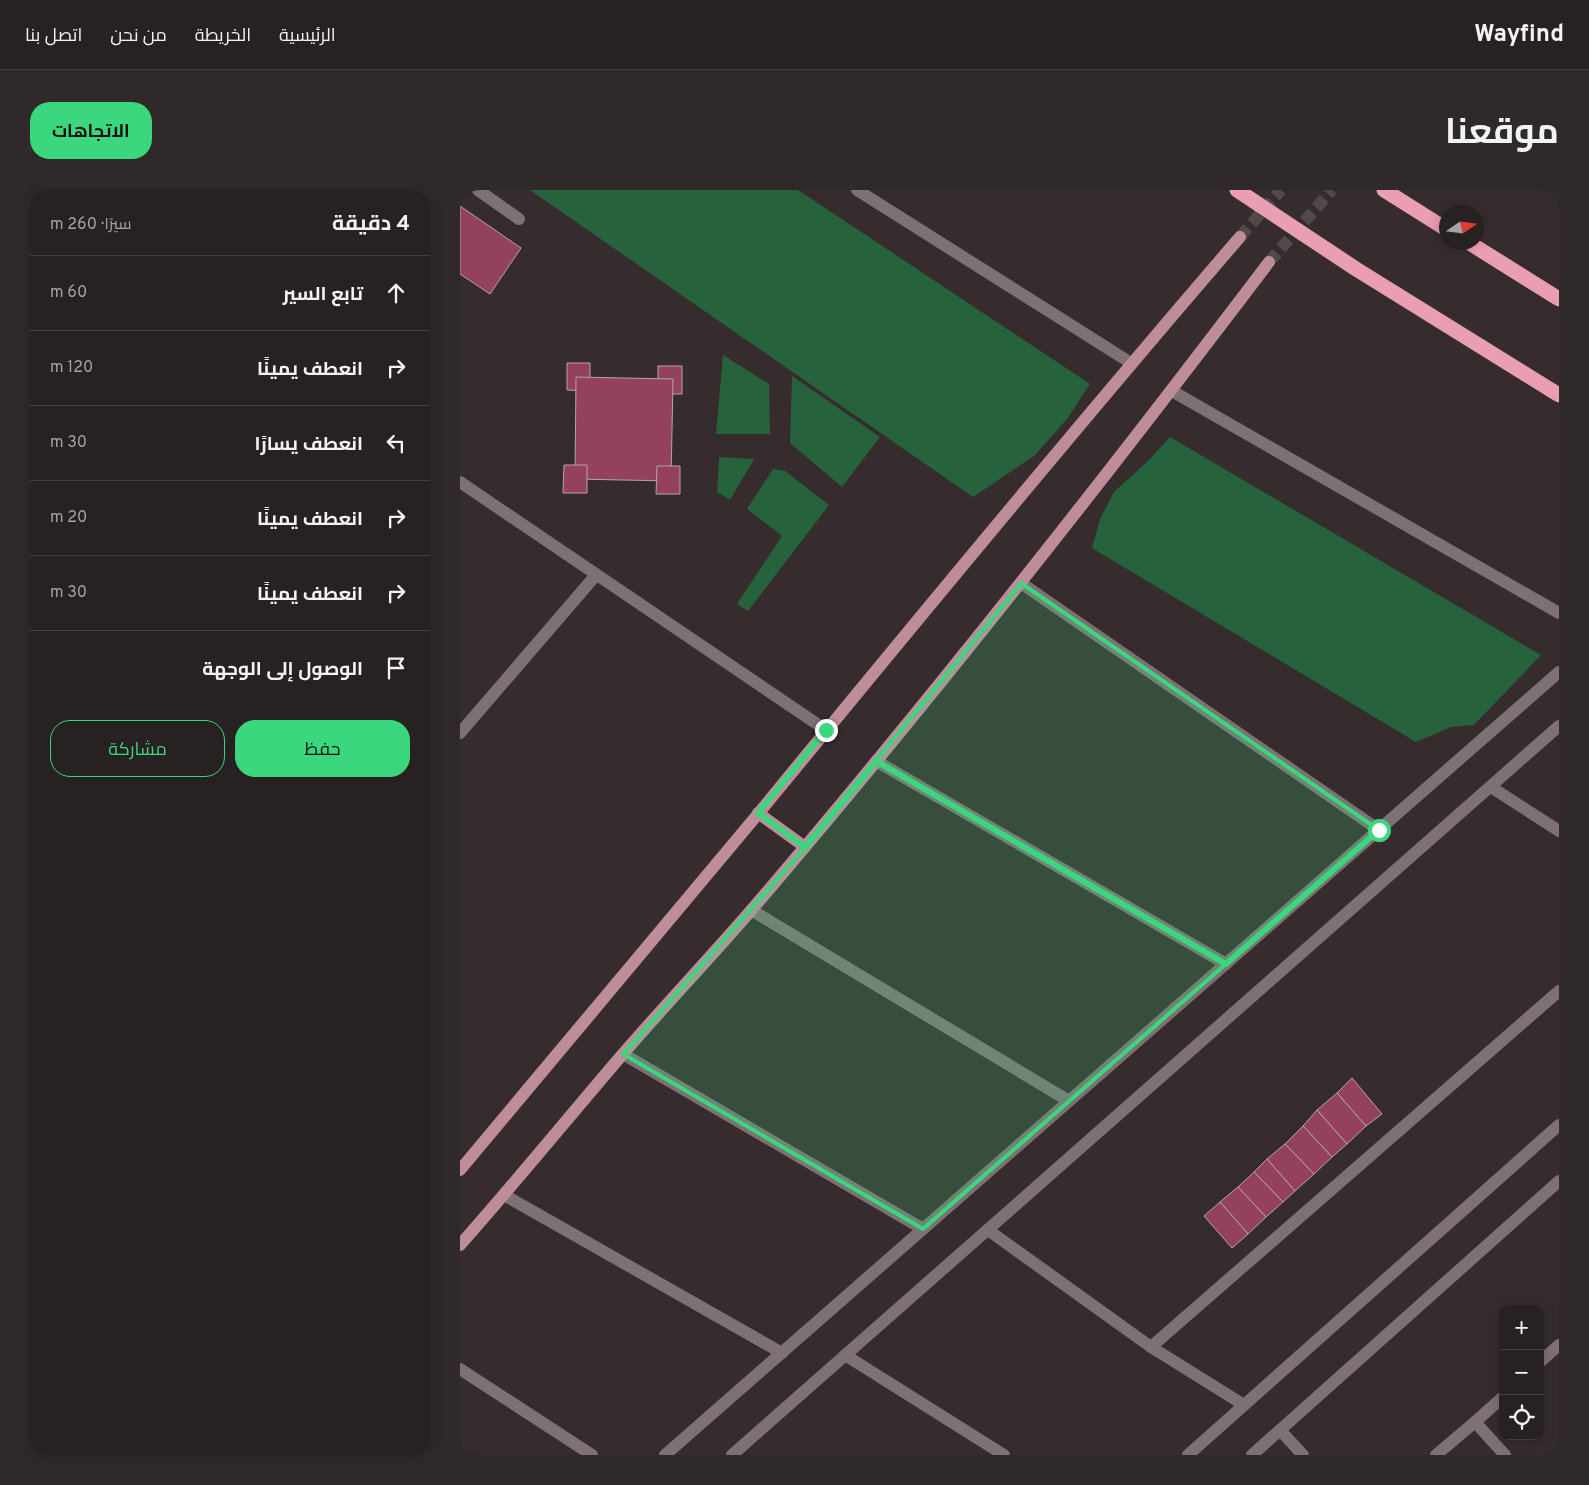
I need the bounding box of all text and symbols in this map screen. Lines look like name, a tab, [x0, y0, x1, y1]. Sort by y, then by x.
text: Wayfind	[1474, 20, 1564, 50]
text: اتصل بنا	[25, 25, 82, 48]
text: من نحن	[110, 25, 167, 48]
text: الخريطة	[195, 25, 251, 48]
text: الرئيسية	[279, 25, 336, 48]
button: الاتجاهات	[30, 102, 152, 159]
text: موقعنا	[1445, 112, 1559, 156]
north arrow	[1439, 205, 1484, 250]
text: 4 دقيقة	[332, 211, 410, 238]
text: سيرًا · 260 m	[50, 215, 132, 235]
icon: ahead	[382, 279, 410, 307]
text: 60 m	[50, 283, 87, 303]
text: تابع السير	[283, 283, 363, 307]
icon: right	[382, 354, 410, 382]
text: 120 m	[50, 358, 93, 378]
text: انعطف يمينًا	[257, 358, 363, 382]
icon: left	[382, 429, 410, 457]
text: 30 m	[50, 433, 87, 453]
text: انعطف يسارًا	[255, 433, 363, 457]
icon: right	[382, 504, 410, 532]
text: 20 m	[50, 508, 87, 528]
text: انعطف يمينًا	[257, 508, 363, 532]
icon: right	[382, 579, 410, 607]
text: 30 m	[50, 583, 87, 603]
text: انعطف يمينًا	[257, 583, 363, 607]
icon: arrive	[382, 654, 410, 682]
text: الوصول إلى الوجهة	[202, 658, 363, 682]
route end	[815, 719, 838, 742]
button: مشاركة	[50, 720, 225, 777]
button: حفظ	[235, 720, 410, 777]
route start	[1368, 819, 1391, 842]
map controls	[1499, 1305, 1544, 1440]
button: +	[1499, 1305, 1544, 1350]
button: −	[1499, 1350, 1544, 1395]
button: locate	[1499, 1395, 1544, 1440]

